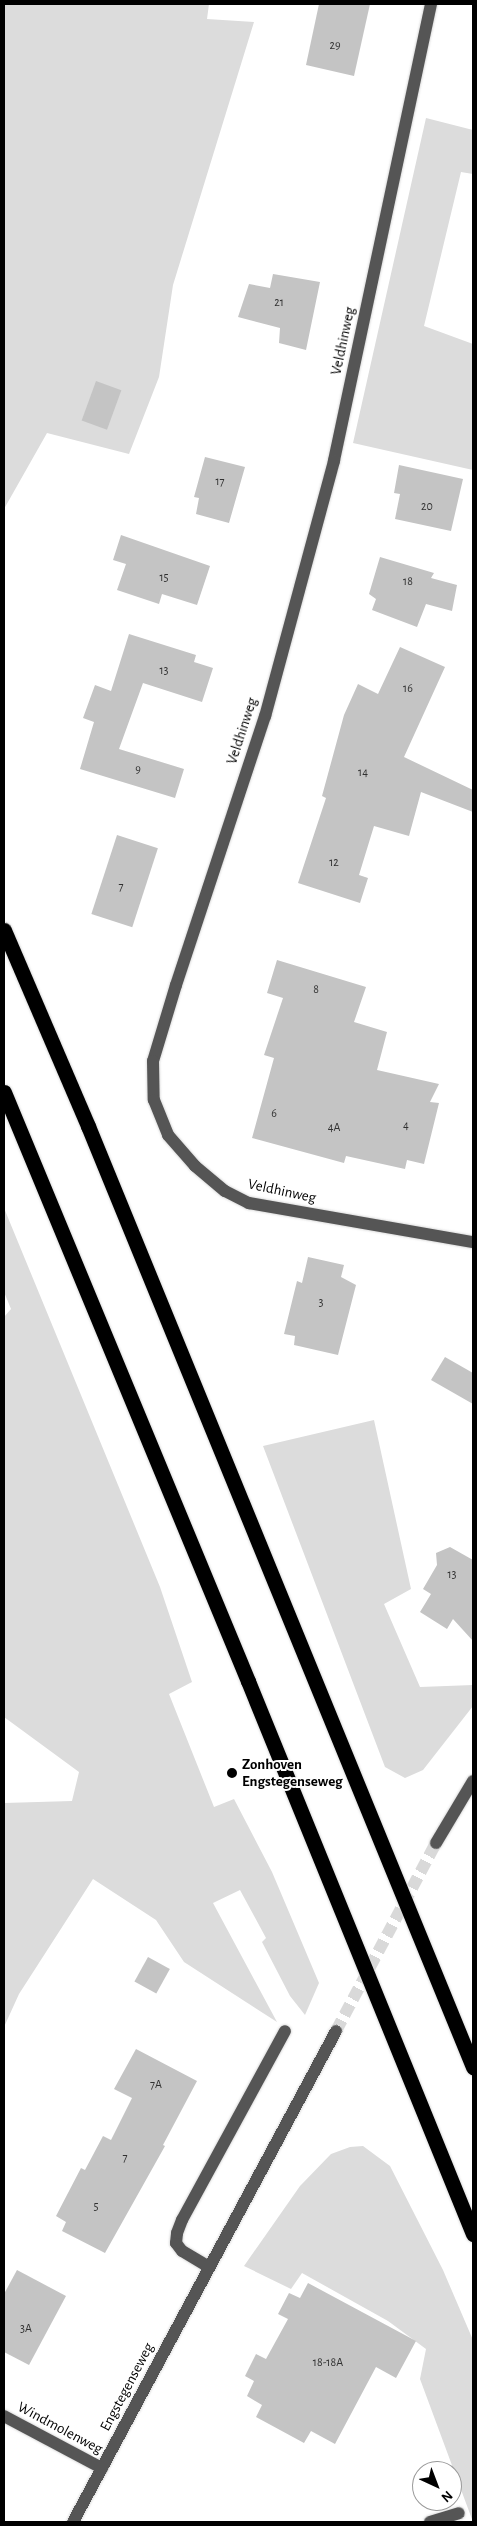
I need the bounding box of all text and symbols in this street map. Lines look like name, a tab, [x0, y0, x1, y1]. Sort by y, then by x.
house number: 29	[329, 39, 341, 53]
house number: 21	[274, 296, 284, 310]
street label: Veldhinweg	[327, 305, 359, 377]
house number: 17	[215, 475, 225, 489]
house number: 20	[421, 500, 433, 514]
house number: 15	[159, 571, 169, 585]
house number: 18	[403, 575, 413, 589]
house number: 13	[159, 664, 169, 678]
house number: 16	[403, 682, 413, 696]
street label: Veldhinweg	[223, 695, 261, 767]
house number: 9	[135, 763, 141, 777]
house number: 14	[358, 766, 368, 780]
house number: 12	[329, 856, 339, 870]
house number: 7	[118, 880, 124, 894]
house number: 8	[313, 983, 319, 997]
house number: 6	[271, 1107, 277, 1121]
house number: 4	[403, 1119, 409, 1133]
house number: 4A	[328, 1121, 340, 1135]
street label: Veldhinweg	[246, 1175, 318, 1207]
house number: 3	[319, 1296, 323, 1310]
house number: 13	[447, 1568, 457, 1582]
place label: Zonhoven Engstegenseweg	[242, 1755, 343, 1790]
marker: Zonhoven Engstegenseweg	[226, 1767, 238, 1779]
house number: 7A	[150, 2078, 162, 2092]
house number: 7	[122, 2151, 128, 2165]
house number: 5	[93, 2200, 99, 2214]
house number: 3A	[20, 2322, 32, 2336]
street label: Engstegenseweg	[96, 2340, 158, 2434]
house number: 18-18A	[313, 2356, 343, 2370]
street label: Windmolenweg	[14, 2398, 106, 2458]
north arrow	[412, 2461, 462, 2511]
text: N	[438, 2488, 455, 2505]

